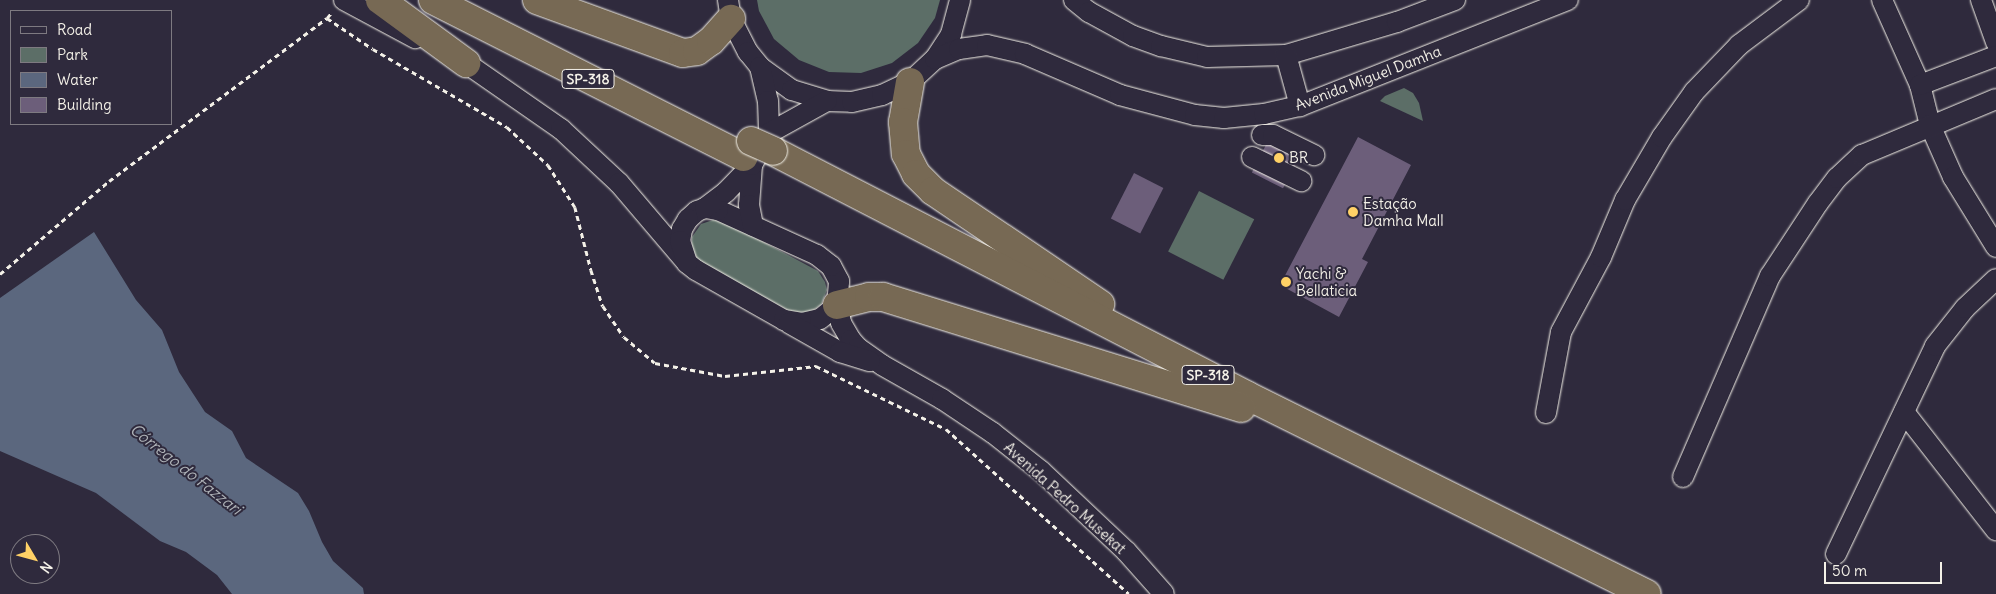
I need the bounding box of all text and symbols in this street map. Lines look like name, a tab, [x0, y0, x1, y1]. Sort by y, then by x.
legend	[10, 10, 172, 125]
text: Road	[57, 20, 92, 39]
street label: Avenida Miguel Damha	[1292, 42, 1444, 114]
text: Park	[57, 45, 88, 64]
road number: SP-318	[560, 68, 616, 90]
text: Water	[57, 70, 98, 89]
text: Building	[57, 95, 112, 114]
place label: BR	[1289, 149, 1308, 167]
marker: BR	[1273, 152, 1285, 164]
place label: Estação Damha Mall	[1363, 194, 1443, 229]
marker: Estação Damha Mall	[1347, 206, 1359, 218]
place label: Yachi & Bellaticia	[1296, 264, 1357, 299]
marker: Yachi & Bellaticia	[1280, 276, 1292, 288]
road number: SP-318	[1180, 364, 1236, 386]
water label: Córrego do Fazzari	[126, 419, 246, 519]
street label: Avenida Pedro Musekat	[1000, 438, 1130, 558]
north arrow	[10, 534, 60, 584]
scale bar	[1826, 552, 1944, 584]
text: N	[36, 558, 56, 577]
text: 50 m	[1832, 561, 1867, 580]

